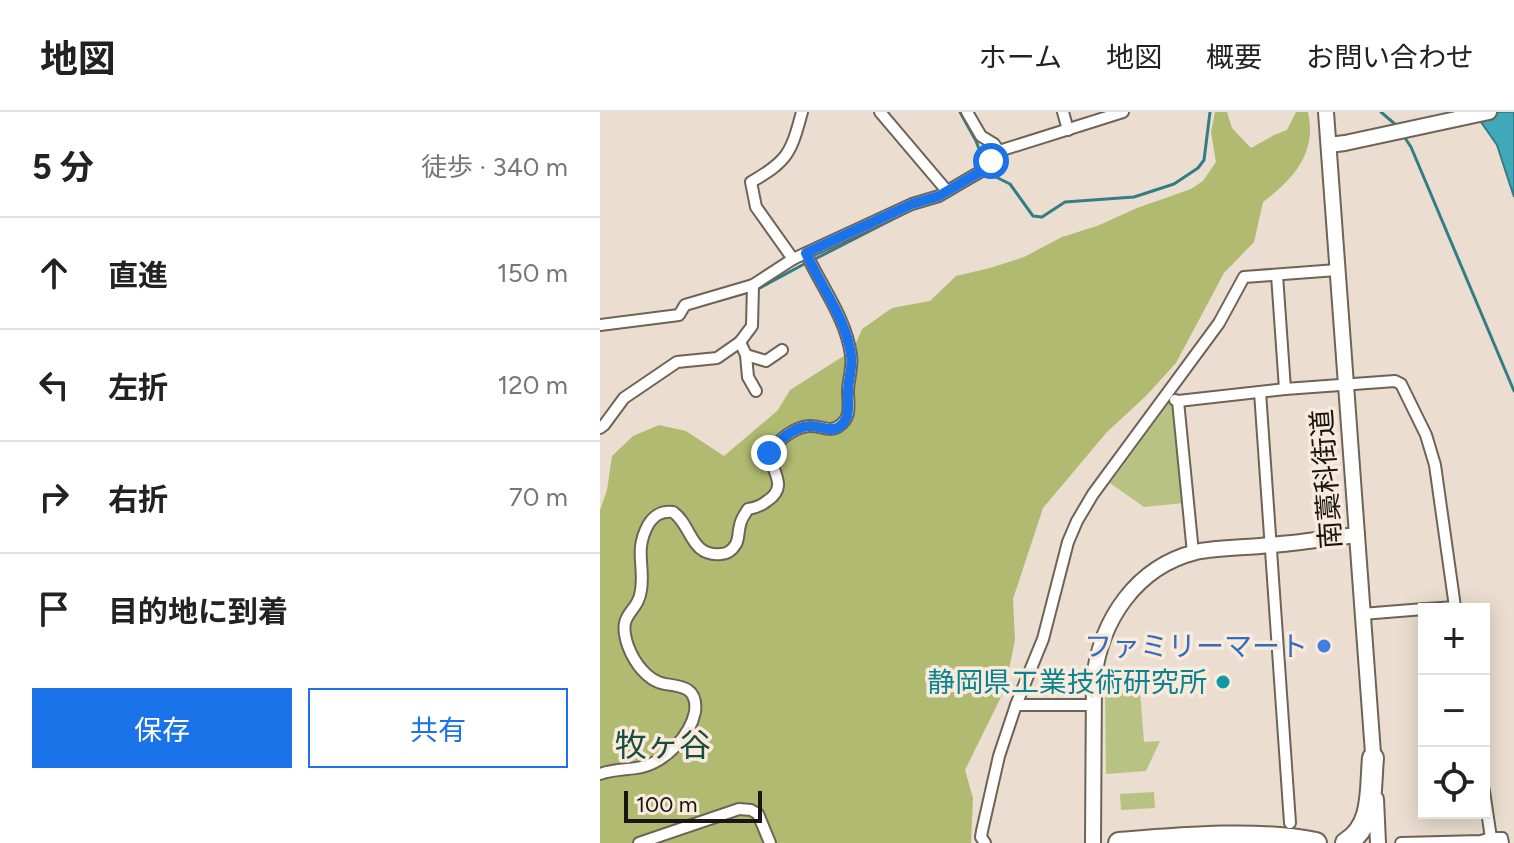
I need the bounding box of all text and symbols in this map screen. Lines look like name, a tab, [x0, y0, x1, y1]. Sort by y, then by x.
text: 地図	[40, 36, 116, 82]
text: ホーム	[979, 40, 1062, 74]
text: 地図	[1106, 40, 1162, 74]
text: 概要	[1206, 40, 1262, 74]
text: お問い合わせ	[1306, 40, 1474, 74]
route start	[973, 143, 1009, 179]
text: 5 分	[32, 147, 94, 188]
text: 徒歩 · 340 m	[421, 151, 568, 183]
icon: ahead	[32, 251, 76, 295]
text: 直進	[108, 257, 168, 294]
text: 150 m	[497, 257, 568, 289]
icon: left	[32, 363, 76, 407]
text: 左折	[108, 369, 168, 406]
text: 120 m	[498, 369, 568, 401]
street label: 南藁科街道	[1304, 408, 1348, 550]
route end	[751, 435, 787, 471]
icon: right	[32, 475, 76, 519]
text: 右折	[108, 481, 168, 518]
text: 70 m	[509, 481, 568, 513]
icon: arrive	[32, 587, 76, 631]
text: 目的地に到着	[108, 593, 288, 630]
map controls	[1418, 603, 1490, 819]
button: +	[1418, 603, 1490, 675]
place label: ファミリーマート	[1084, 629, 1308, 663]
marker: ファミリーマート	[1315, 637, 1333, 655]
place label: 静岡県工業技術研究所	[927, 665, 1207, 699]
marker: 静岡県工業技術研究所	[1214, 673, 1232, 691]
button: −	[1418, 675, 1490, 747]
button: 保存	[32, 688, 292, 768]
button: 共有	[308, 688, 568, 768]
district label: 牧ヶ谷	[615, 726, 711, 764]
button: locate	[1418, 747, 1490, 819]
scale bar	[624, 787, 762, 823]
text: 100 m	[636, 791, 697, 818]

